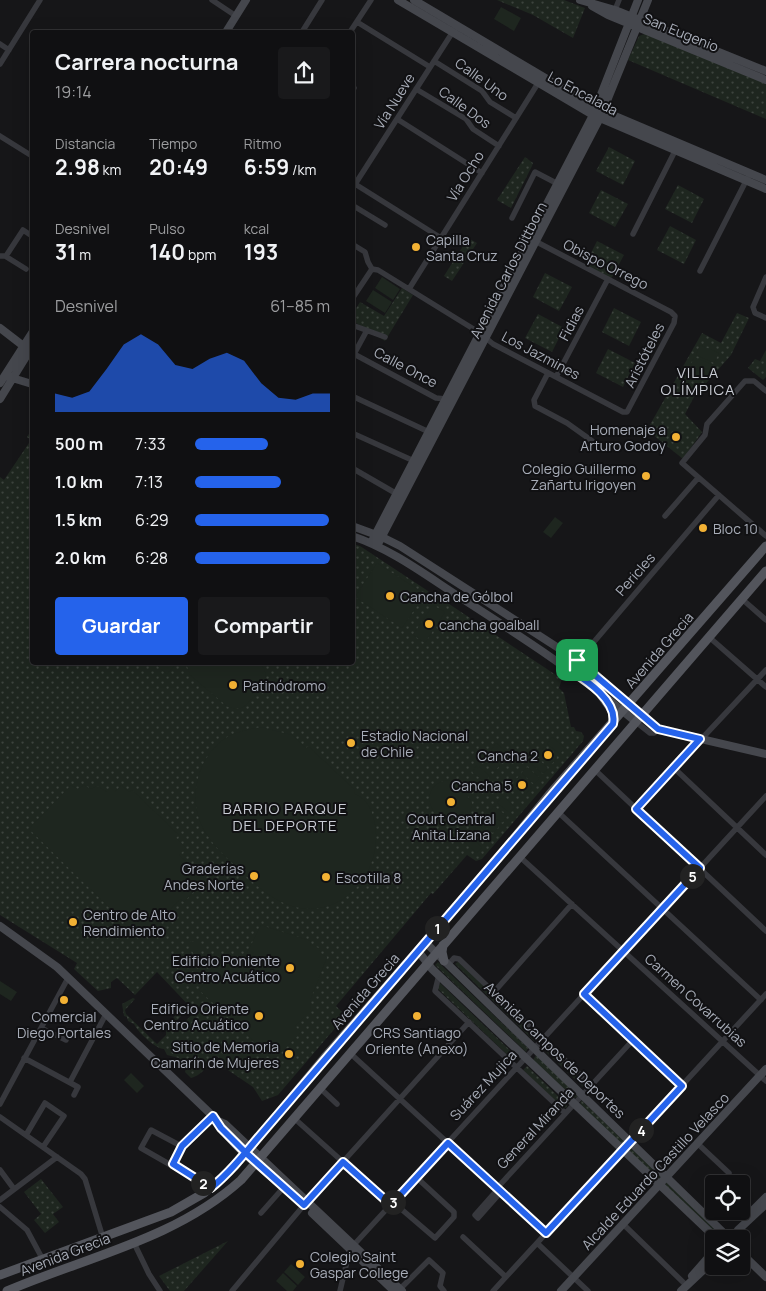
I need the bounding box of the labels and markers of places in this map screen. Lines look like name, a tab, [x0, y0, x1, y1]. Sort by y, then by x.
place label: Capilla Santa Cruz	[426, 230, 498, 265]
marker: Capilla Santa Cruz	[410, 241, 422, 253]
place label: Homenaje a Arturo Godoy	[580, 420, 667, 455]
marker: Homenaje a Arturo Godoy	[670, 431, 682, 443]
place label: Colegio Guillermo Zañartu Irigoyen	[522, 459, 636, 494]
marker: Colegio Guillermo Zañartu Irigoyen	[640, 470, 652, 482]
place label: Bloc 10	[713, 519, 758, 538]
marker: Bloc 10	[697, 522, 709, 534]
place label: Cancha de Gólbol	[400, 587, 513, 606]
marker: Cancha de Gólbol	[384, 590, 396, 602]
place label: cancha goalball	[439, 615, 540, 634]
marker: cancha goalball	[423, 618, 435, 630]
pin	[556, 639, 598, 681]
place label: Patinódromo	[243, 676, 326, 695]
marker: Patinódromo	[227, 679, 239, 691]
place label: Estadio Nacional de Chile	[361, 726, 468, 761]
marker: Estadio Nacional de Chile	[345, 737, 357, 749]
place label: Cancha 2	[477, 746, 538, 765]
marker: Cancha 2	[542, 749, 554, 761]
place label: Cancha 5	[451, 776, 512, 795]
marker: Cancha 5	[516, 779, 528, 791]
marker: Court Central Anita Lizana	[445, 796, 457, 808]
place label: Court Central Anita Lizana	[407, 809, 495, 844]
place label: Graderías Andes Norte	[164, 859, 244, 894]
pin: 5	[680, 864, 704, 888]
place label: Escotilla 8	[336, 868, 401, 887]
marker: Graderías Andes Norte	[248, 870, 260, 882]
marker: Escotilla 8	[320, 871, 332, 883]
place label: Centro de Alto Rendimiento	[83, 905, 176, 940]
marker: Centro de Alto Rendimiento	[67, 916, 79, 928]
pin: 1	[424, 916, 450, 940]
place label: Edificio Poniente Centro Acuático	[172, 951, 280, 986]
marker: Edificio Poniente Centro Acuático	[284, 962, 296, 974]
marker: Comercial Diego Portales	[58, 994, 70, 1006]
place label: Edificio Oriente Centro Acuático	[144, 999, 249, 1034]
place label: Comercial Diego Portales	[17, 1007, 111, 1042]
marker: Edificio Oriente Centro Acuático	[253, 1010, 265, 1022]
marker: CRS Santiago Oriente (Anexo)	[411, 1010, 423, 1022]
place label: CRS Santiago Oriente (Anexo)	[366, 1023, 468, 1058]
place label: Sitio de Memoria Camarín de Mujeres	[151, 1037, 279, 1072]
marker: Sitio de Memoria Camarín de Mujeres	[283, 1048, 295, 1060]
pin: 4	[628, 1118, 654, 1142]
pin: 2	[190, 1170, 216, 1196]
pin: 3	[380, 1190, 406, 1214]
place label: Colegio Saint Gaspar College	[310, 1247, 408, 1282]
marker: Colegio Saint Gaspar College	[294, 1258, 306, 1270]

